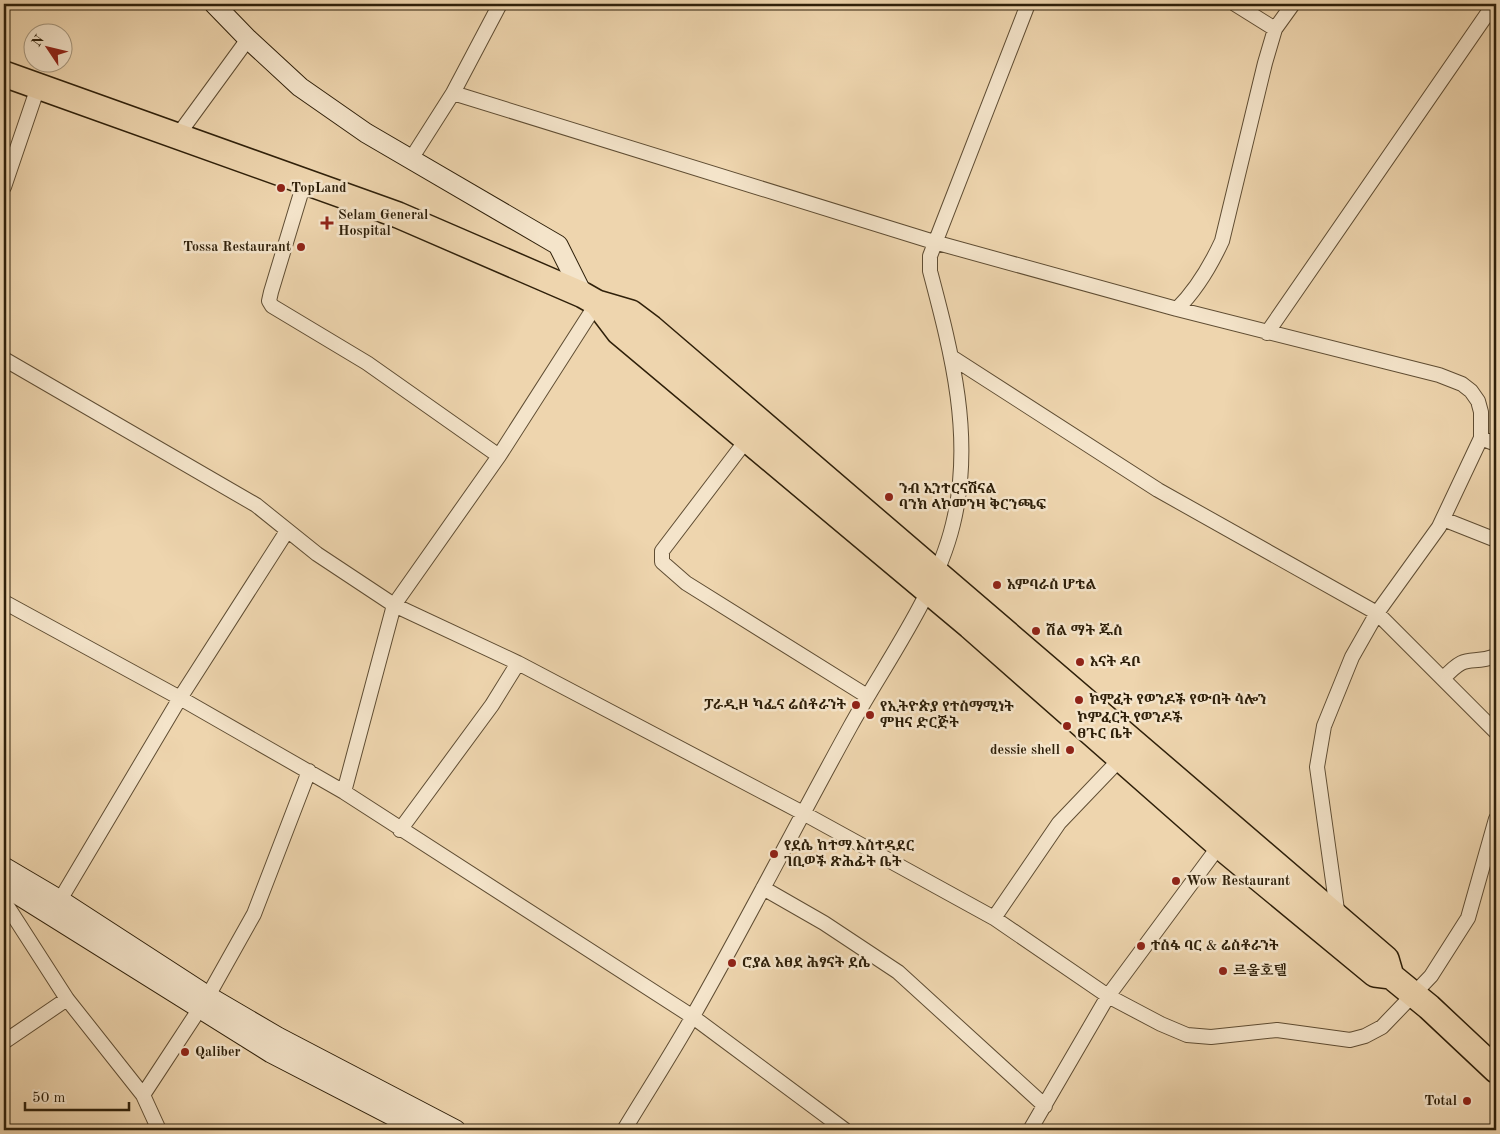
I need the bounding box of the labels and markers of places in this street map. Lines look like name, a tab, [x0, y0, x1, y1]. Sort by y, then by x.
place label: TopLand	[291, 181, 347, 195]
marker: TopLand	[275, 182, 287, 194]
place label: Selam General Hospital	[338, 208, 428, 238]
marker: Selam General Hospital	[320, 216, 334, 230]
place label: Tossa Restaurant	[183, 240, 291, 254]
marker: Tossa Restaurant	[295, 241, 307, 253]
place label: ንብ ኢንተርናሽናል ባንክ ላኮመንዛ ቅርንጫፍ	[899, 481, 1046, 512]
marker: ንብ ኢንተርናሽናል ባንክ ላኮመንዛ ቅርንጫፍ	[883, 491, 895, 503]
place label: አምባራስ ሆቴል	[1007, 578, 1097, 592]
marker: አምባራስ ሆቴል	[991, 579, 1003, 591]
place label: ሽል ማት ጁስ	[1046, 623, 1123, 638]
marker: ሽል ማት ጁስ	[1030, 625, 1042, 637]
place label: እናት ዳቦ	[1090, 654, 1140, 669]
marker: እናት ዳቦ	[1074, 656, 1086, 668]
place label: ኮምፈት የወንዶች የውበት ሳሎን	[1089, 692, 1267, 707]
marker: ኮምፈት የወንዶች የውበት ሳሎን	[1073, 694, 1085, 706]
place label: ፓራዲዞ ካፌና ሬስቶራንት	[704, 697, 847, 712]
marker: ፓራዲዞ ካፌና ሬስቶራንት	[850, 699, 862, 711]
place label: የኢትዮጵያ የተስማሚነት ምዘና ድርጅት	[880, 699, 1014, 730]
marker: የኢትዮጵያ የተስማሚነት ምዘና ድርጅት	[864, 709, 876, 721]
place label: ኮምፈርት የወንዶች ፀጉር ቤት	[1077, 710, 1183, 741]
marker: ኮምፈርት የወንዶች ፀጉር ቤት	[1061, 720, 1073, 732]
place label: dessie shell	[990, 743, 1060, 757]
marker: dessie shell	[1064, 744, 1076, 756]
place label: የደሴ ከተማ አስተዳደር ገቢወች ጽሕፊት ቤት	[784, 839, 915, 869]
marker: የደሴ ከተማ አስተዳደር ገቢወች ጽሕፊት ቤት	[768, 848, 780, 860]
place label: Wow Restaurant	[1186, 874, 1290, 888]
marker: Wow Restaurant	[1170, 875, 1182, 887]
place label: ተስፋ ባር & ሬስቶራንት	[1151, 938, 1279, 953]
marker: ተስፋ ባር & ሬስቶራንት	[1135, 940, 1147, 952]
place label: ሮያል አፀደ ሕፃናት ደሴ	[742, 955, 870, 970]
marker: ሮያል አፀደ ሕፃናት ደሴ	[726, 957, 738, 969]
place label: 르울호텔	[1233, 962, 1287, 978]
marker: 르울호텔	[1217, 965, 1229, 977]
place label: Qaliber	[195, 1045, 241, 1059]
marker: Qaliber	[179, 1046, 191, 1058]
place label: Total	[1424, 1094, 1457, 1108]
marker: Total	[1461, 1095, 1473, 1107]

